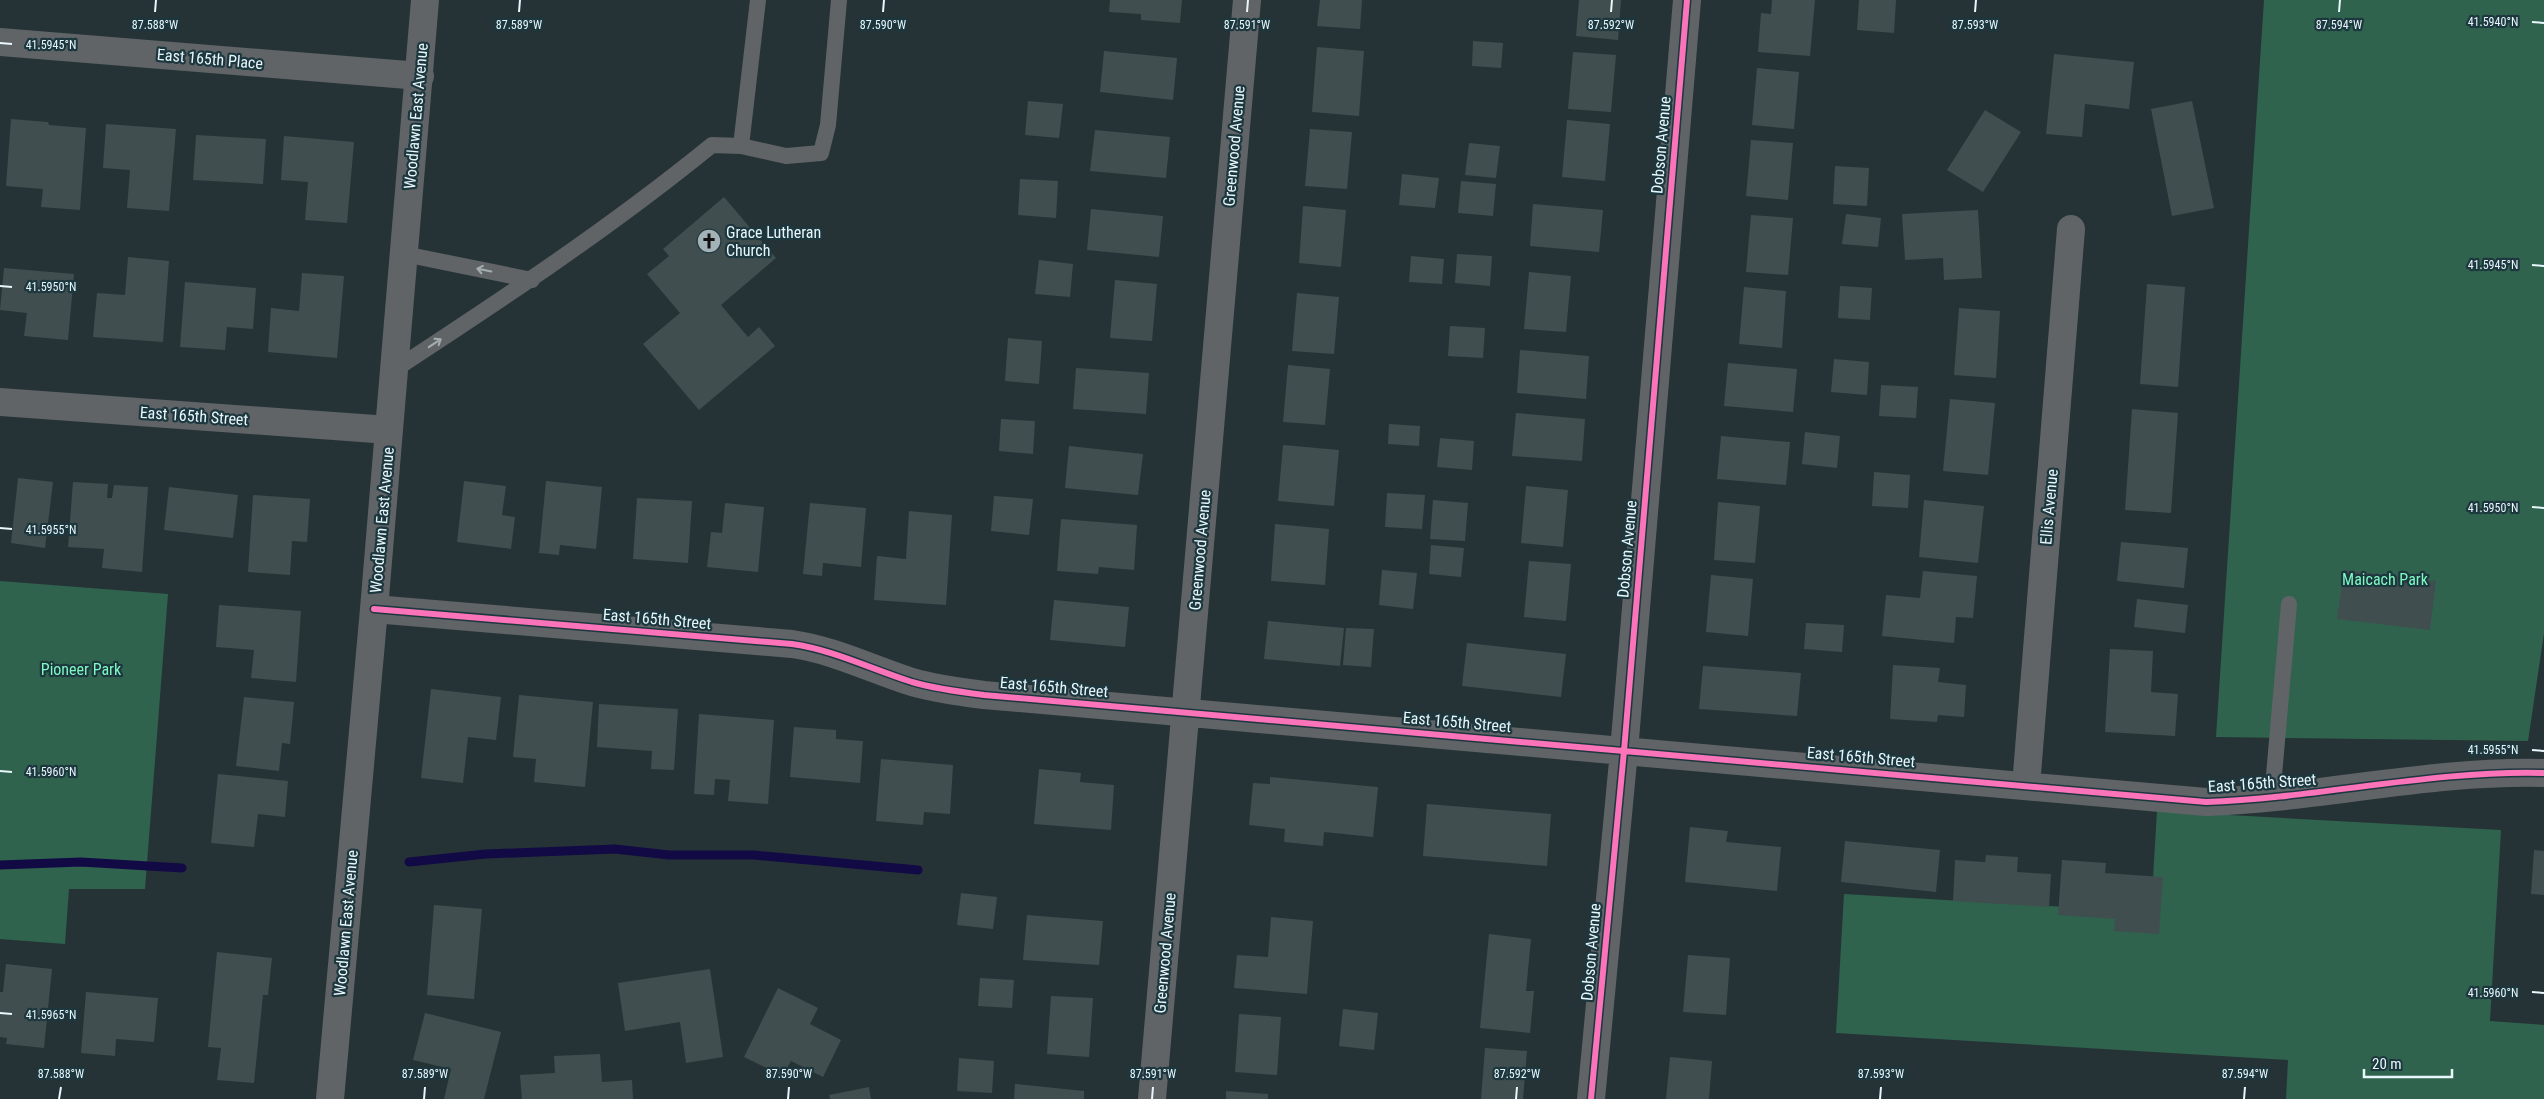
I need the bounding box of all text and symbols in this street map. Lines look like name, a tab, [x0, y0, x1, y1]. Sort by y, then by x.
text: 41.5940°N	[2468, 15, 2518, 29]
text: 87.588°W	[132, 18, 178, 32]
text: 87.589°W	[496, 18, 542, 32]
text: 87.590°W	[860, 18, 906, 32]
text: 87.591°W	[1224, 18, 1270, 32]
text: 87.592°W	[1588, 18, 1634, 32]
text: 87.593°W	[1952, 18, 1998, 32]
text: 87.594°W	[2316, 18, 2362, 32]
text: 41.5945°N	[26, 38, 76, 52]
street label: Woodlawn East Avenue	[400, 42, 432, 190]
street label: East 165th Place	[156, 45, 264, 73]
street label: Greenwood Avenue	[1219, 85, 1249, 207]
street label: Dobson Avenue	[1647, 95, 1675, 195]
place label: Grace Lutheran Church	[726, 223, 821, 260]
church icon: Grace Lutheran Church	[696, 228, 722, 254]
text: 41.5945°N	[2468, 258, 2518, 272]
one-way arrow	[476, 265, 492, 275]
text: 41.5950°N	[26, 280, 76, 294]
one-way arrow	[428, 338, 442, 348]
street label: East 165th Street	[139, 403, 249, 429]
street label: Woodlawn East Avenue	[366, 446, 398, 594]
street label: Ellis Avenue	[2036, 468, 2062, 546]
street label: Greenwood Avenue	[1185, 489, 1215, 611]
street label: Dobson Avenue	[1613, 499, 1641, 599]
text: 41.5950°N	[2468, 501, 2518, 515]
text: 41.5955°N	[26, 523, 76, 537]
park label: Maicach Park	[2342, 570, 2429, 589]
street label: East 165th Street	[602, 605, 712, 633]
park label: Pioneer Park	[41, 660, 122, 679]
street label: East 165th Street	[999, 673, 1109, 701]
street label: East 165th Street	[1402, 708, 1512, 736]
street label: East 165th Street	[1806, 743, 1916, 771]
text: 41.5955°N	[2468, 743, 2518, 757]
text: 41.5960°N	[26, 765, 76, 779]
street label: East 165th Street	[2207, 770, 2317, 796]
street label: Woodlawn East Avenue	[330, 849, 362, 997]
street label: Greenwood Avenue	[1150, 892, 1180, 1014]
street label: Dobson Avenue	[1577, 902, 1605, 1002]
text: 41.5960°N	[2468, 986, 2518, 1000]
text: 41.5965°N	[26, 1008, 76, 1022]
scale bar	[2364, 1046, 2452, 1078]
text: 20 m	[2372, 1055, 2402, 1073]
text: 87.588°W	[38, 1067, 84, 1081]
text: 87.589°W	[402, 1067, 448, 1081]
text: 87.590°W	[766, 1067, 812, 1081]
text: 87.591°W	[1130, 1067, 1176, 1081]
text: 87.592°W	[1494, 1067, 1540, 1081]
text: 87.593°W	[1858, 1067, 1904, 1081]
text: 87.594°W	[2222, 1067, 2268, 1081]

